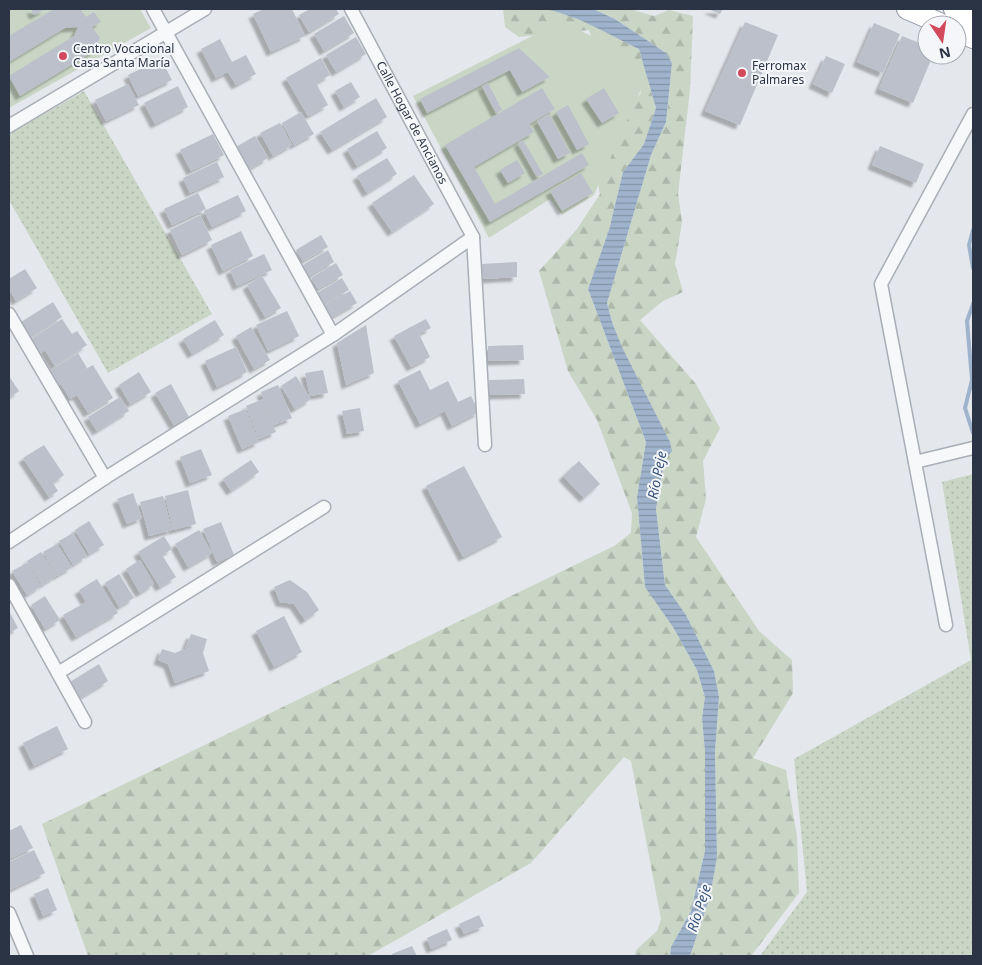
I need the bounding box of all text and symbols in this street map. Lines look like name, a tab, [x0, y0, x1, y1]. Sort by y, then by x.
north arrow	[917, 15, 967, 65]
place label: Centro Vocacional Casa Santa María	[73, 40, 174, 71]
text: N	[937, 43, 953, 64]
marker: Centro Vocacional Casa Santa María	[57, 50, 69, 62]
place label: Ferromax Palmares	[752, 57, 807, 88]
street label: Calle Hogar de Ancianos	[372, 58, 452, 187]
marker: Ferromax Palmares	[736, 67, 748, 79]
water label: Río Peje	[643, 449, 670, 501]
water label: Río Peje	[682, 882, 715, 934]

